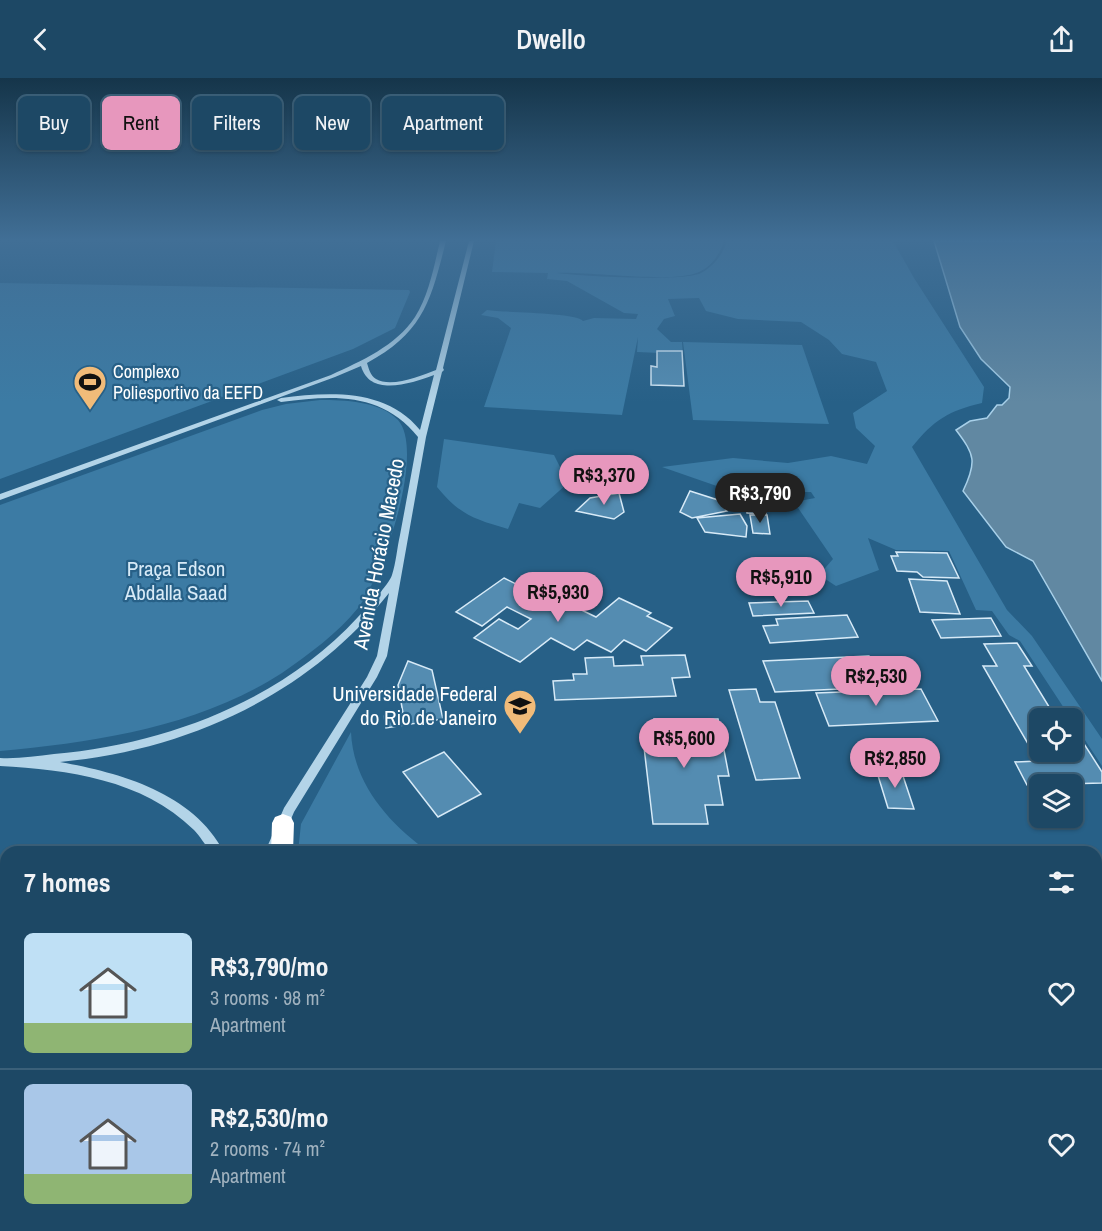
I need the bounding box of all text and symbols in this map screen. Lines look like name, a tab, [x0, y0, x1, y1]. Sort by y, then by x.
text: Dwello	[516, 21, 586, 57]
icon: back	[24, 23, 57, 56]
icon: share	[1045, 23, 1078, 56]
chip: Buy	[18, 96, 90, 150]
chip: Rent	[102, 96, 180, 150]
chip: Filters	[192, 96, 282, 150]
chip: New	[294, 96, 370, 150]
chip: Apartment	[382, 96, 504, 150]
place label: Complexo Poliesportivo da EEFD	[113, 359, 263, 405]
sports icon: Complexo Poliesportivo da EEFD	[72, 364, 108, 411]
pin: R$3,370	[549, 455, 659, 506]
street label: Avenida Horácio Macedo	[346, 456, 411, 653]
text: R$3,370	[573, 461, 635, 488]
pin: R$3,790	[705, 473, 815, 524]
text: R$3,790	[729, 479, 791, 506]
park label: Praça Edson Abdalla Saad	[124, 554, 227, 607]
pin: R$5,910	[726, 557, 836, 608]
text: R$5,910	[750, 563, 812, 590]
pin: R$5,930	[503, 572, 613, 623]
text: R$5,930	[527, 578, 589, 605]
pin: R$2,530	[821, 656, 931, 707]
text: R$2,530	[845, 662, 907, 689]
place label: Universidade Federal do Rio de Janeiro	[332, 679, 497, 732]
school or university icon: Universidade Federal do Rio de Janeiro	[502, 688, 538, 735]
map controls	[1029, 708, 1083, 828]
button: locate	[1029, 708, 1083, 762]
pin: R$5,600	[629, 718, 739, 769]
text: R$5,600	[653, 724, 715, 751]
pin: R$2,850	[840, 738, 950, 789]
text: R$2,850	[864, 744, 926, 771]
button: layers	[1029, 774, 1083, 828]
text: 7 homes	[24, 865, 111, 900]
icon: filters	[1045, 866, 1078, 899]
text: R$3,790/mo	[210, 949, 329, 984]
icon: home	[72, 957, 144, 1029]
icon: heart	[1045, 977, 1078, 1010]
text: 3 rooms · 98 m²	[210, 984, 325, 1011]
text: Apartment	[210, 1011, 286, 1038]
text: R$2,530/mo	[210, 1100, 329, 1135]
icon: home	[72, 1108, 144, 1180]
icon: heart	[1045, 1128, 1078, 1161]
text: 2 rooms · 74 m²	[210, 1135, 325, 1162]
text: Apartment	[210, 1162, 286, 1189]

